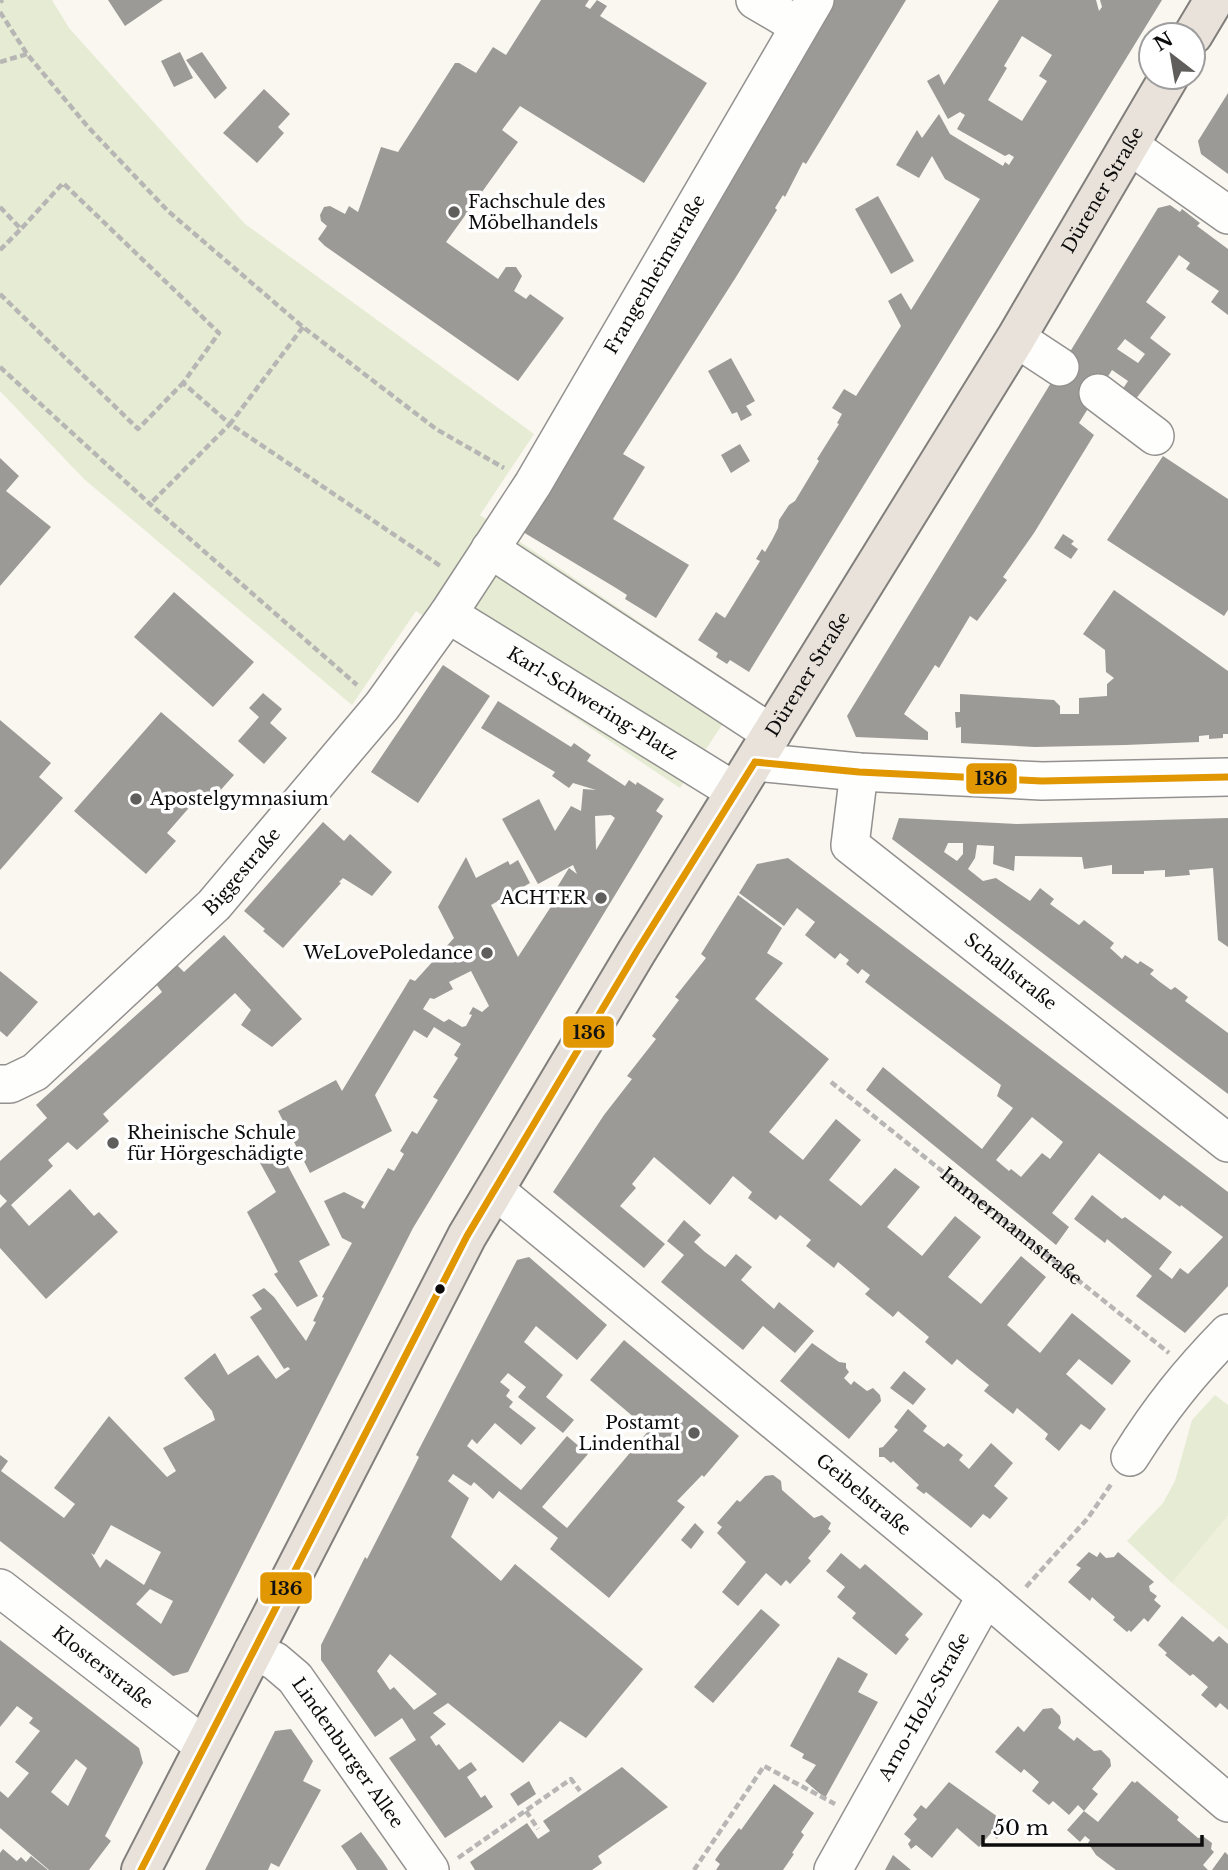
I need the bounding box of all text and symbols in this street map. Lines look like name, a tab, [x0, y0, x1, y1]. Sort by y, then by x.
north arrow	[1137, 21, 1207, 91]
text: N	[1150, 27, 1177, 56]
street label: Dürener Straße	[1057, 123, 1148, 257]
place label: Fachschule des Möbelhandels	[468, 191, 606, 234]
street label: Frangenheimstraße	[600, 191, 710, 358]
marker: Fachschule des Möbelhandels	[446, 204, 462, 220]
street label: Dürener Straße	[761, 608, 855, 741]
street label: Karl-Schwering-Platz	[503, 642, 682, 764]
line badge: 136	[965, 762, 1018, 795]
text: 136	[974, 767, 1008, 790]
place label: Apostelgymnasium	[149, 788, 329, 810]
marker: Apostelgymnasium	[128, 791, 144, 807]
street label: Biggestraße	[199, 823, 285, 920]
place label: ACHTER	[500, 887, 588, 909]
marker: ACHTER	[593, 890, 609, 906]
street label: Schallstraße	[960, 928, 1061, 1015]
place label: WeLovePoledance	[303, 942, 473, 964]
marker: WeLovePoledance	[479, 945, 495, 961]
line badge: 136	[562, 1015, 615, 1049]
text: 136	[572, 1021, 606, 1044]
place label: Rheinische Schule für Hörgeschädigte	[127, 1122, 304, 1165]
marker: Rheinische Schule für Hörgeschädigte	[105, 1135, 121, 1151]
street label: Immermannstraße	[936, 1163, 1087, 1290]
unlabelled marker	[433, 1282, 447, 1296]
place label: Postamt Lindenthal	[578, 1412, 680, 1455]
marker: Postamt Lindenthal	[686, 1425, 702, 1441]
street label: Geibelstraße	[812, 1449, 915, 1540]
line badge: 136	[259, 1571, 313, 1605]
text: 136	[269, 1577, 303, 1600]
street label: Klosterstraße	[48, 1622, 158, 1714]
street label: Arno-Holz-Straße	[873, 1629, 974, 1786]
street label: Lindenburger Allee	[287, 1673, 408, 1832]
scale bar	[983, 1804, 1202, 1848]
text: 50 m	[993, 1815, 1049, 1841]

